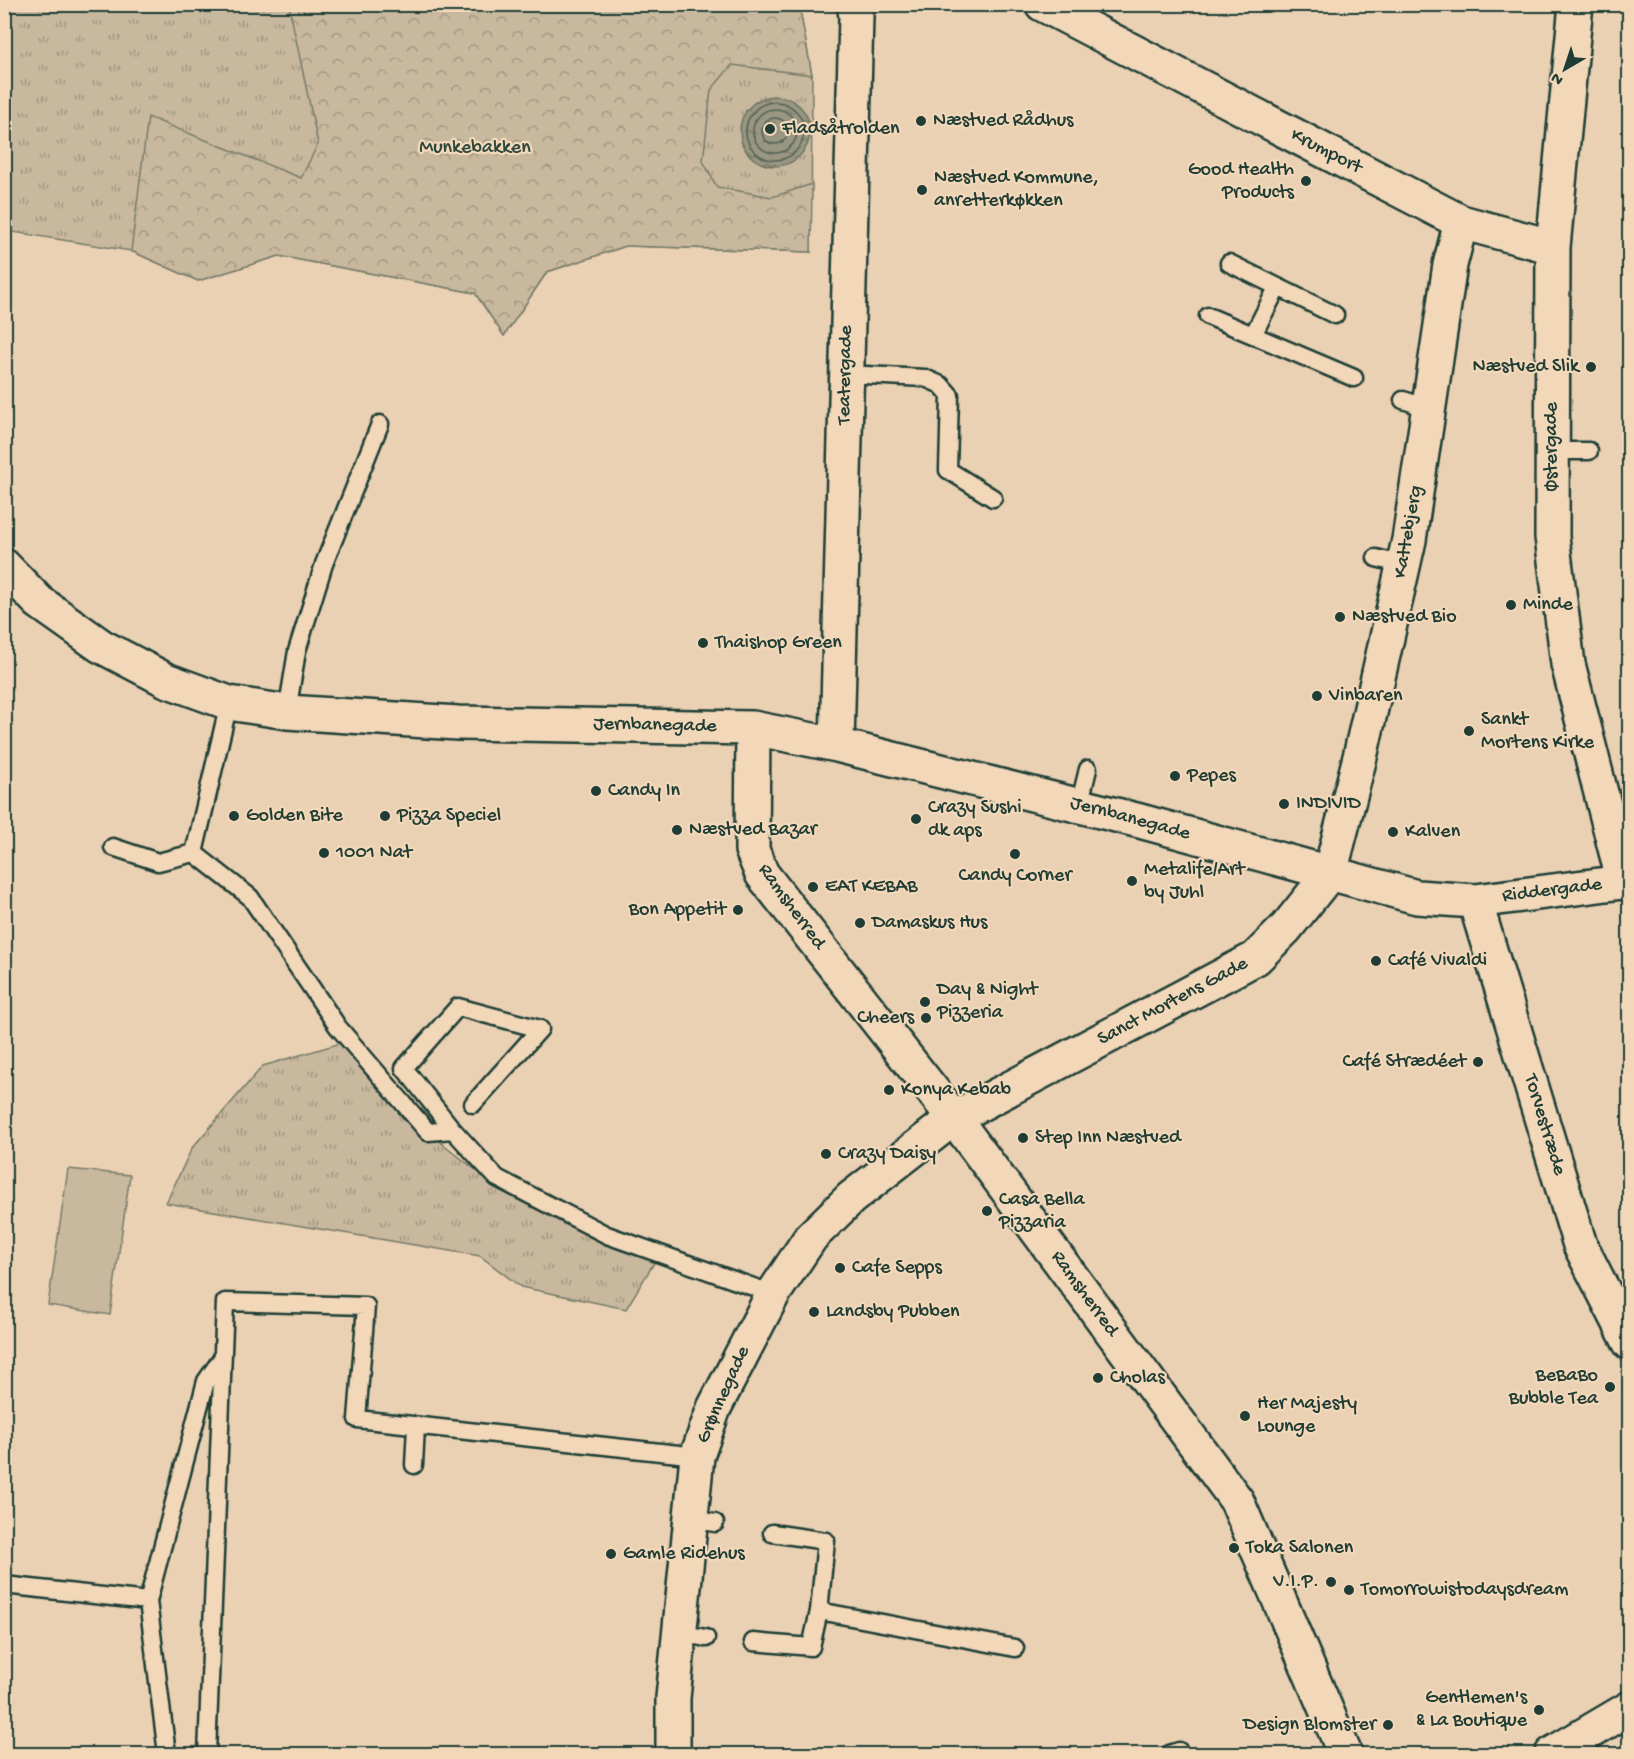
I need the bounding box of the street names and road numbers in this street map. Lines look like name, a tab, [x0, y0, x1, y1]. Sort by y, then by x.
street label: Krumport	[1286, 124, 1367, 181]
street label: Teatergade	[834, 325, 858, 426]
street label: Østergade	[1541, 402, 1564, 492]
street label: Kattebjerg	[1390, 484, 1428, 580]
street label: Jernbanegade	[593, 713, 718, 739]
street label: Jernbanegade	[1067, 792, 1193, 846]
street label: Ramsherred	[752, 860, 831, 956]
street label: Riddergade	[1501, 873, 1604, 909]
street label: Sanct Mortens Gade	[1094, 952, 1253, 1051]
street label: Torvestræde	[1517, 1071, 1570, 1179]
street label: Ramsherred	[1045, 1247, 1124, 1343]
street label: Grønnegade	[692, 1342, 756, 1447]

